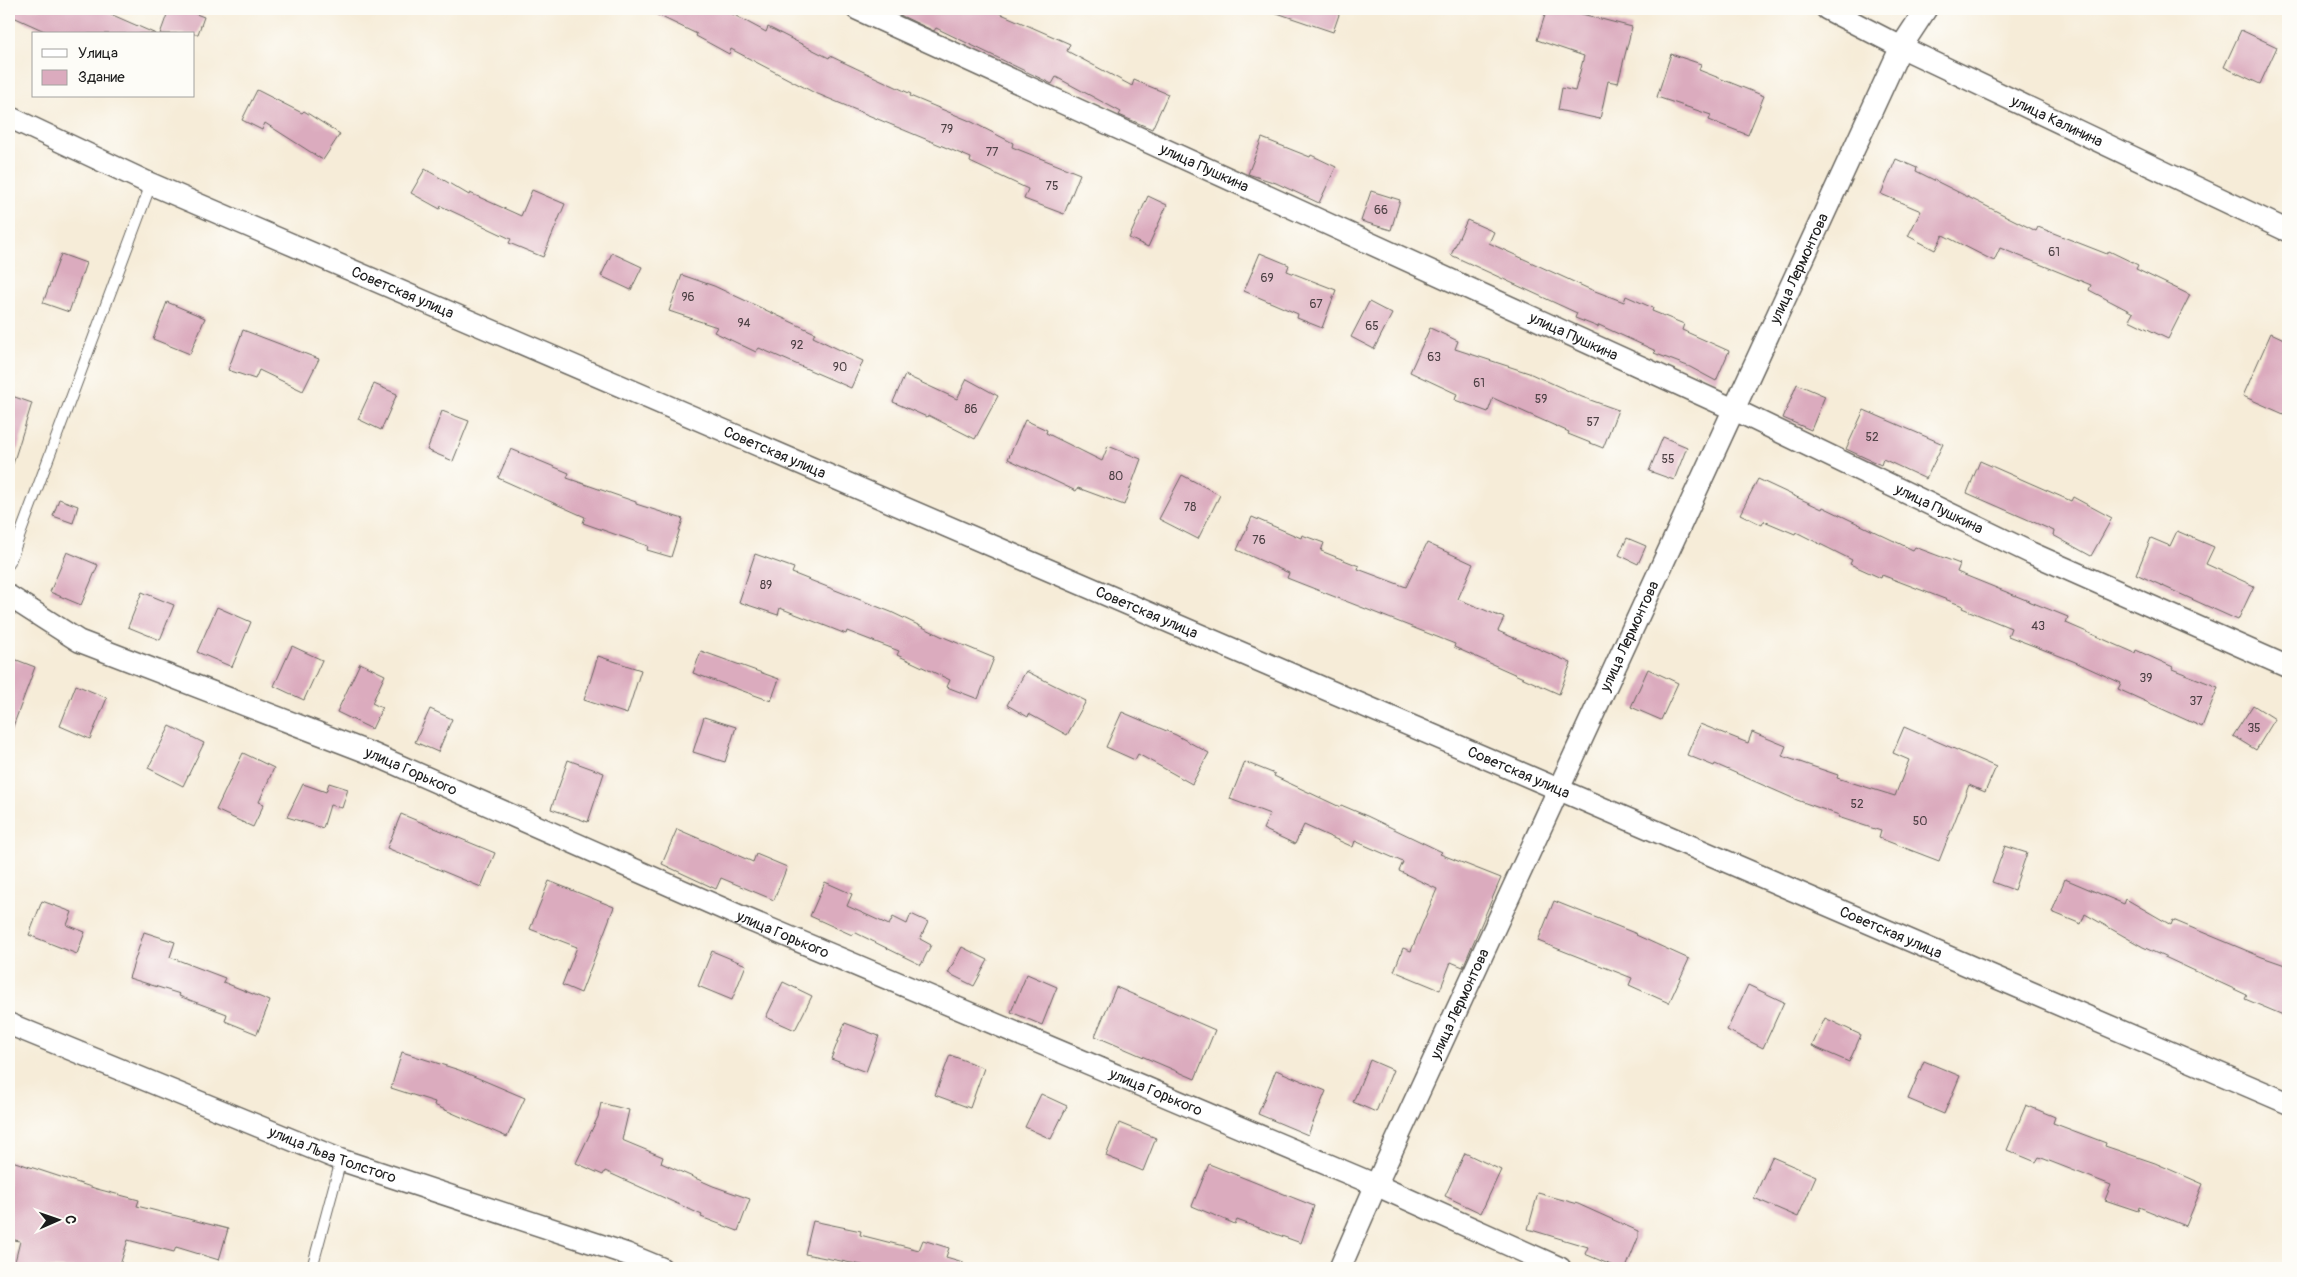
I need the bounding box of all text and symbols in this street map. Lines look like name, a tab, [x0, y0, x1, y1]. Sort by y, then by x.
legend	[32, 32, 195, 98]
text: Улица	[78, 44, 118, 63]
text: Здание	[78, 68, 125, 87]
street label: улица Калинина	[2007, 91, 2106, 152]
house number: 79	[941, 122, 953, 137]
street label: улица Пушкина	[1156, 139, 1252, 197]
house number: 77	[986, 145, 999, 160]
house number: 75	[1046, 179, 1058, 194]
house number: 66	[1374, 203, 1388, 218]
street label: улица Лермонтова	[1765, 210, 1833, 328]
house number: 61	[2048, 245, 2060, 260]
street label: Советская улица	[348, 262, 457, 323]
house number: 69	[1260, 271, 1274, 286]
house number: 96	[681, 290, 695, 305]
house number: 67	[1309, 297, 1323, 312]
street label: улица Пушкина	[1525, 308, 1621, 365]
house number: 94	[737, 316, 751, 331]
house number: 65	[1365, 319, 1379, 334]
house number: 92	[791, 338, 804, 353]
house number: 63	[1427, 350, 1441, 365]
house number: 90	[833, 360, 847, 375]
house number: 61	[1473, 376, 1485, 391]
house number: 59	[1535, 392, 1547, 407]
house number: 86	[964, 402, 978, 417]
house number: 57	[1587, 415, 1600, 430]
street label: Советская улица	[720, 422, 829, 483]
house number: 52	[1865, 430, 1879, 445]
house number: 55	[1661, 452, 1675, 467]
house number: 80	[1109, 469, 1123, 484]
street label: улица Пушкина	[1891, 479, 1986, 538]
house number: 78	[1184, 500, 1196, 515]
house number: 76	[1252, 533, 1266, 548]
house number: 89	[760, 578, 772, 593]
street label: улица Лермонтова	[1596, 578, 1663, 695]
street label: Советская улица	[1092, 582, 1201, 643]
house number: 43	[2031, 619, 2045, 634]
house number: 39	[2140, 671, 2152, 686]
house number: 37	[2189, 694, 2203, 709]
house number: 35	[2247, 721, 2261, 736]
street label: Советская улица	[1465, 742, 1573, 803]
street label: улица Горького	[361, 743, 460, 800]
house number: 52	[1850, 797, 1864, 812]
house number: 50	[1913, 814, 1927, 829]
street label: Советская улица	[1837, 902, 1945, 963]
street label: улица Горького	[732, 906, 832, 963]
street label: улица Лермонтова	[1426, 946, 1494, 1063]
street label: улица Горького	[1106, 1064, 1205, 1120]
street label: улица Льва Толстого	[265, 1122, 398, 1187]
north arrow	[32, 1194, 82, 1244]
text: С	[62, 1215, 79, 1225]

